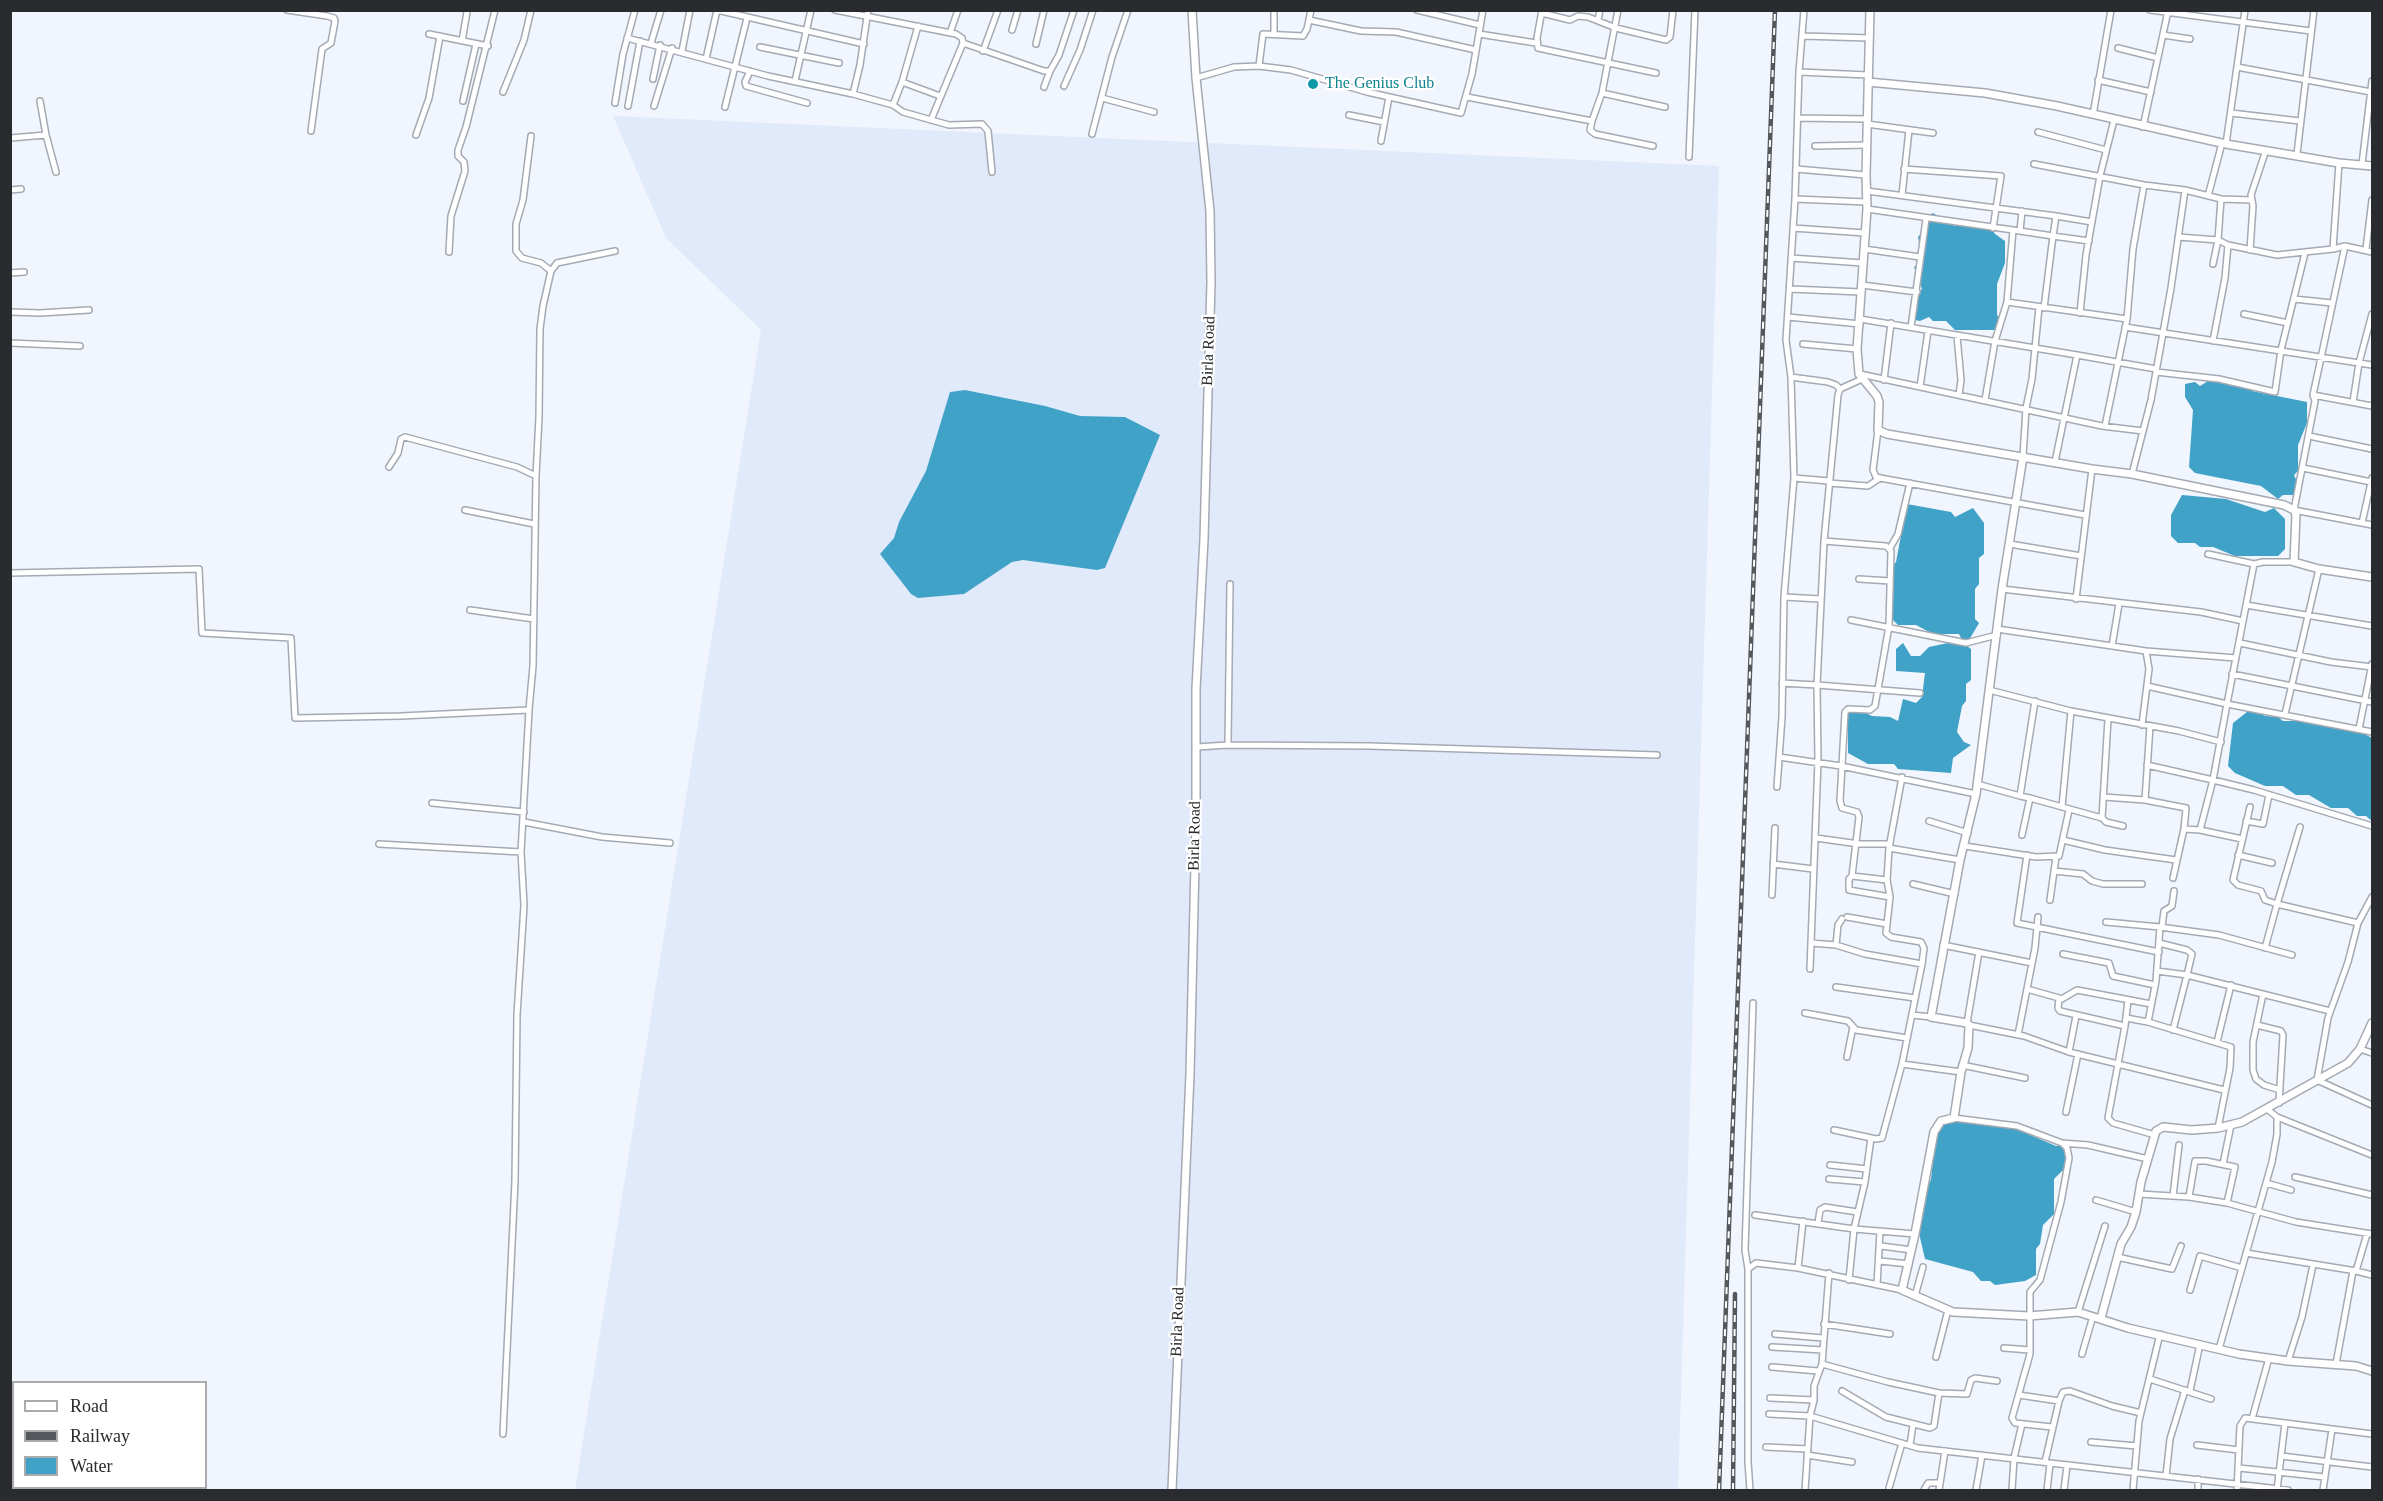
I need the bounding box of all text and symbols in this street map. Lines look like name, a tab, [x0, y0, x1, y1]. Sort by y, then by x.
place label: The Genius Club	[1325, 74, 1434, 94]
marker: The Genius Club	[1306, 77, 1320, 91]
street label: Birla Road	[1198, 316, 1220, 386]
street label: Birla Road	[1185, 801, 1205, 871]
street label: Birla Road	[1167, 1287, 1189, 1357]
legend	[12, 1381, 207, 1489]
text: Road	[70, 1396, 108, 1416]
text: Railway	[70, 1426, 130, 1446]
text: Water	[70, 1456, 113, 1476]

